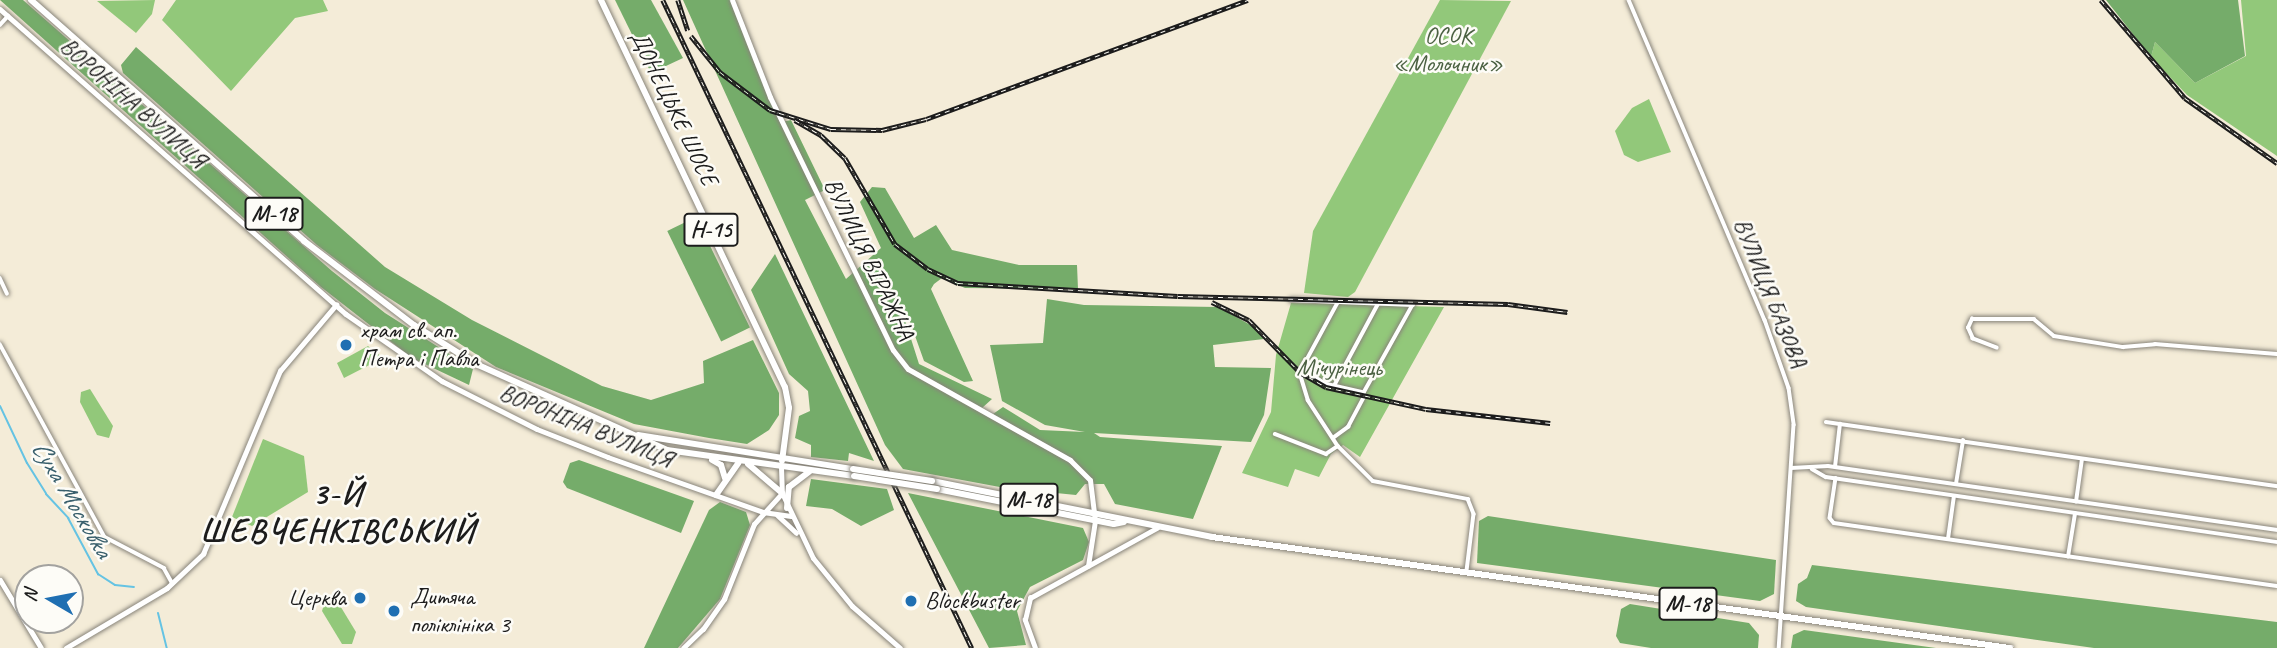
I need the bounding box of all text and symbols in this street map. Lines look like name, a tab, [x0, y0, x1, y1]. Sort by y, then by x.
park label: ОСОК «Молочник»	[1393, 22, 1503, 78]
street label: ДОНЕЦЬКЕ ШОСЕ	[624, 26, 724, 190]
street label: ВОРОНІНА ВУЛИЦЯ	[54, 32, 212, 174]
street label: ВУЛИЦЯ ВІРАЖНА	[817, 174, 921, 344]
road number: М-18	[244, 195, 304, 234]
road number: Н-15	[683, 210, 739, 249]
street label: ВУЛИЦЯ БАЗОВА	[1727, 214, 1813, 372]
place label: храм св. ап. Петра і Павла	[360, 317, 478, 373]
marker: храм св. ап. Петра і Павла	[338, 337, 354, 353]
park label: Мічурінець	[1296, 354, 1382, 382]
street label: ВОРОНІНА ВУЛИЦЯ	[496, 378, 676, 474]
water label: Суха Московка	[25, 435, 119, 563]
district label: 3-Й ШЕВЧЕНКІВСЬКИЙ	[196, 476, 480, 551]
road number: М-18	[999, 480, 1059, 520]
north arrow	[14, 564, 84, 634]
place label: Дитяча поліклініка 3	[410, 583, 510, 639]
place label: Церква	[288, 584, 346, 612]
road number: М-18	[1658, 584, 1718, 624]
place label: Blockbuster	[925, 587, 1019, 615]
text: N	[17, 588, 43, 604]
marker: Церква	[352, 590, 368, 606]
marker: Blockbuster	[903, 593, 919, 609]
marker: Дитяча поліклініка 3	[384, 601, 404, 621]

